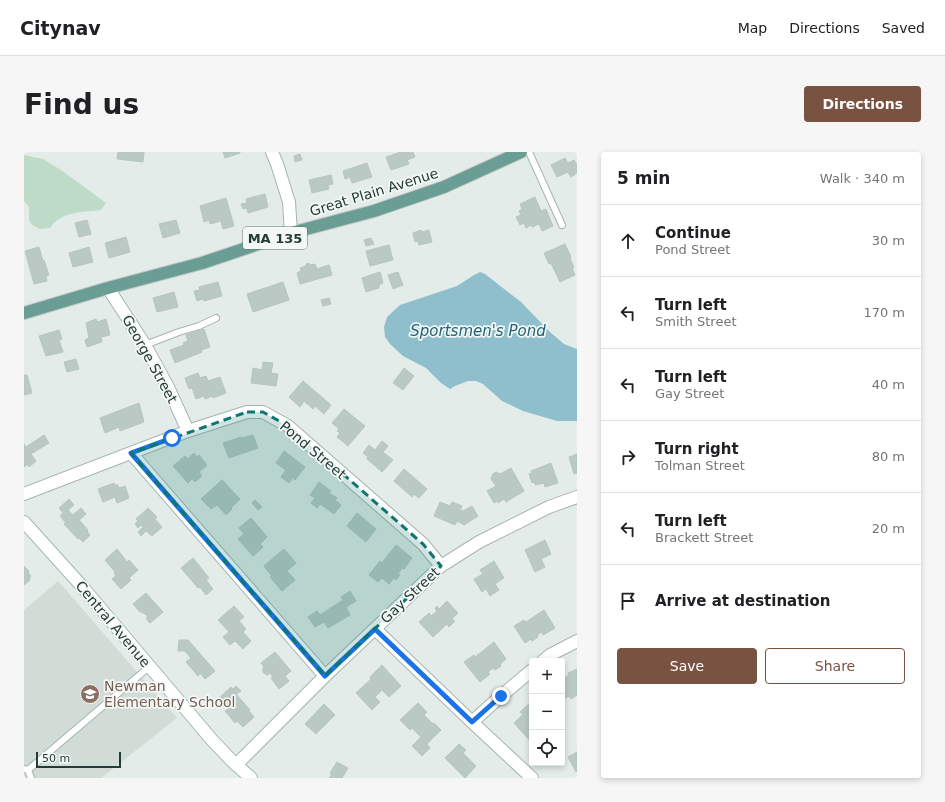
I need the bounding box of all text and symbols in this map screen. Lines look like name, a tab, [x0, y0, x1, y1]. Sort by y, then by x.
text: Citynav	[20, 17, 101, 39]
text: Map	[738, 20, 767, 36]
text: Directions	[789, 20, 860, 36]
text: Saved	[882, 20, 925, 36]
button: Directions	[804, 86, 921, 122]
text: Find us	[24, 88, 139, 121]
street label: Great Plain Avenue	[308, 165, 440, 219]
text: 5 min	[617, 168, 670, 188]
text: Walk · 340 m	[820, 171, 905, 186]
text: Continue	[655, 224, 731, 242]
road number: MA 135	[243, 227, 307, 249]
icon: ahead	[617, 230, 639, 252]
text: 30 m	[872, 233, 905, 248]
text: Pond Street	[655, 242, 730, 257]
text: Turn left	[655, 296, 727, 314]
icon: left	[617, 302, 639, 324]
text: 170 m	[863, 305, 905, 320]
street label: George Street	[119, 312, 181, 406]
text: Smith Street	[655, 314, 737, 329]
water label: Sportsmen's Pond	[410, 322, 546, 340]
text: Turn left	[655, 368, 727, 386]
icon: left	[617, 374, 639, 396]
text: 40 m	[872, 377, 905, 392]
text: Gay Street	[655, 386, 724, 401]
street label: Pond Street	[277, 418, 350, 483]
route start	[163, 429, 181, 447]
text: Turn right	[655, 440, 739, 458]
icon: right	[617, 446, 639, 468]
text: 80 m	[872, 449, 905, 464]
text: Tolman Street	[655, 458, 745, 473]
text: Turn left	[655, 512, 727, 530]
icon: left	[617, 518, 639, 540]
text: 20 m	[872, 521, 905, 536]
text: Brackett Street	[655, 530, 753, 545]
street label: Gay Street	[377, 563, 443, 626]
street label: Central Avenue	[72, 578, 154, 670]
icon: arrive	[617, 590, 639, 612]
text: Arrive at destination	[655, 592, 830, 610]
button: Save	[617, 648, 757, 684]
button: Share	[765, 648, 905, 684]
map controls	[529, 658, 565, 766]
button: +	[529, 658, 565, 694]
place label: Newman Elementary School	[104, 678, 236, 710]
school or university icon: Newman Elementary School	[79, 683, 101, 705]
route end	[492, 687, 510, 705]
button: −	[529, 694, 565, 730]
button: locate	[529, 730, 565, 766]
scale bar	[36, 750, 121, 769]
text: 50 m	[42, 752, 70, 765]

